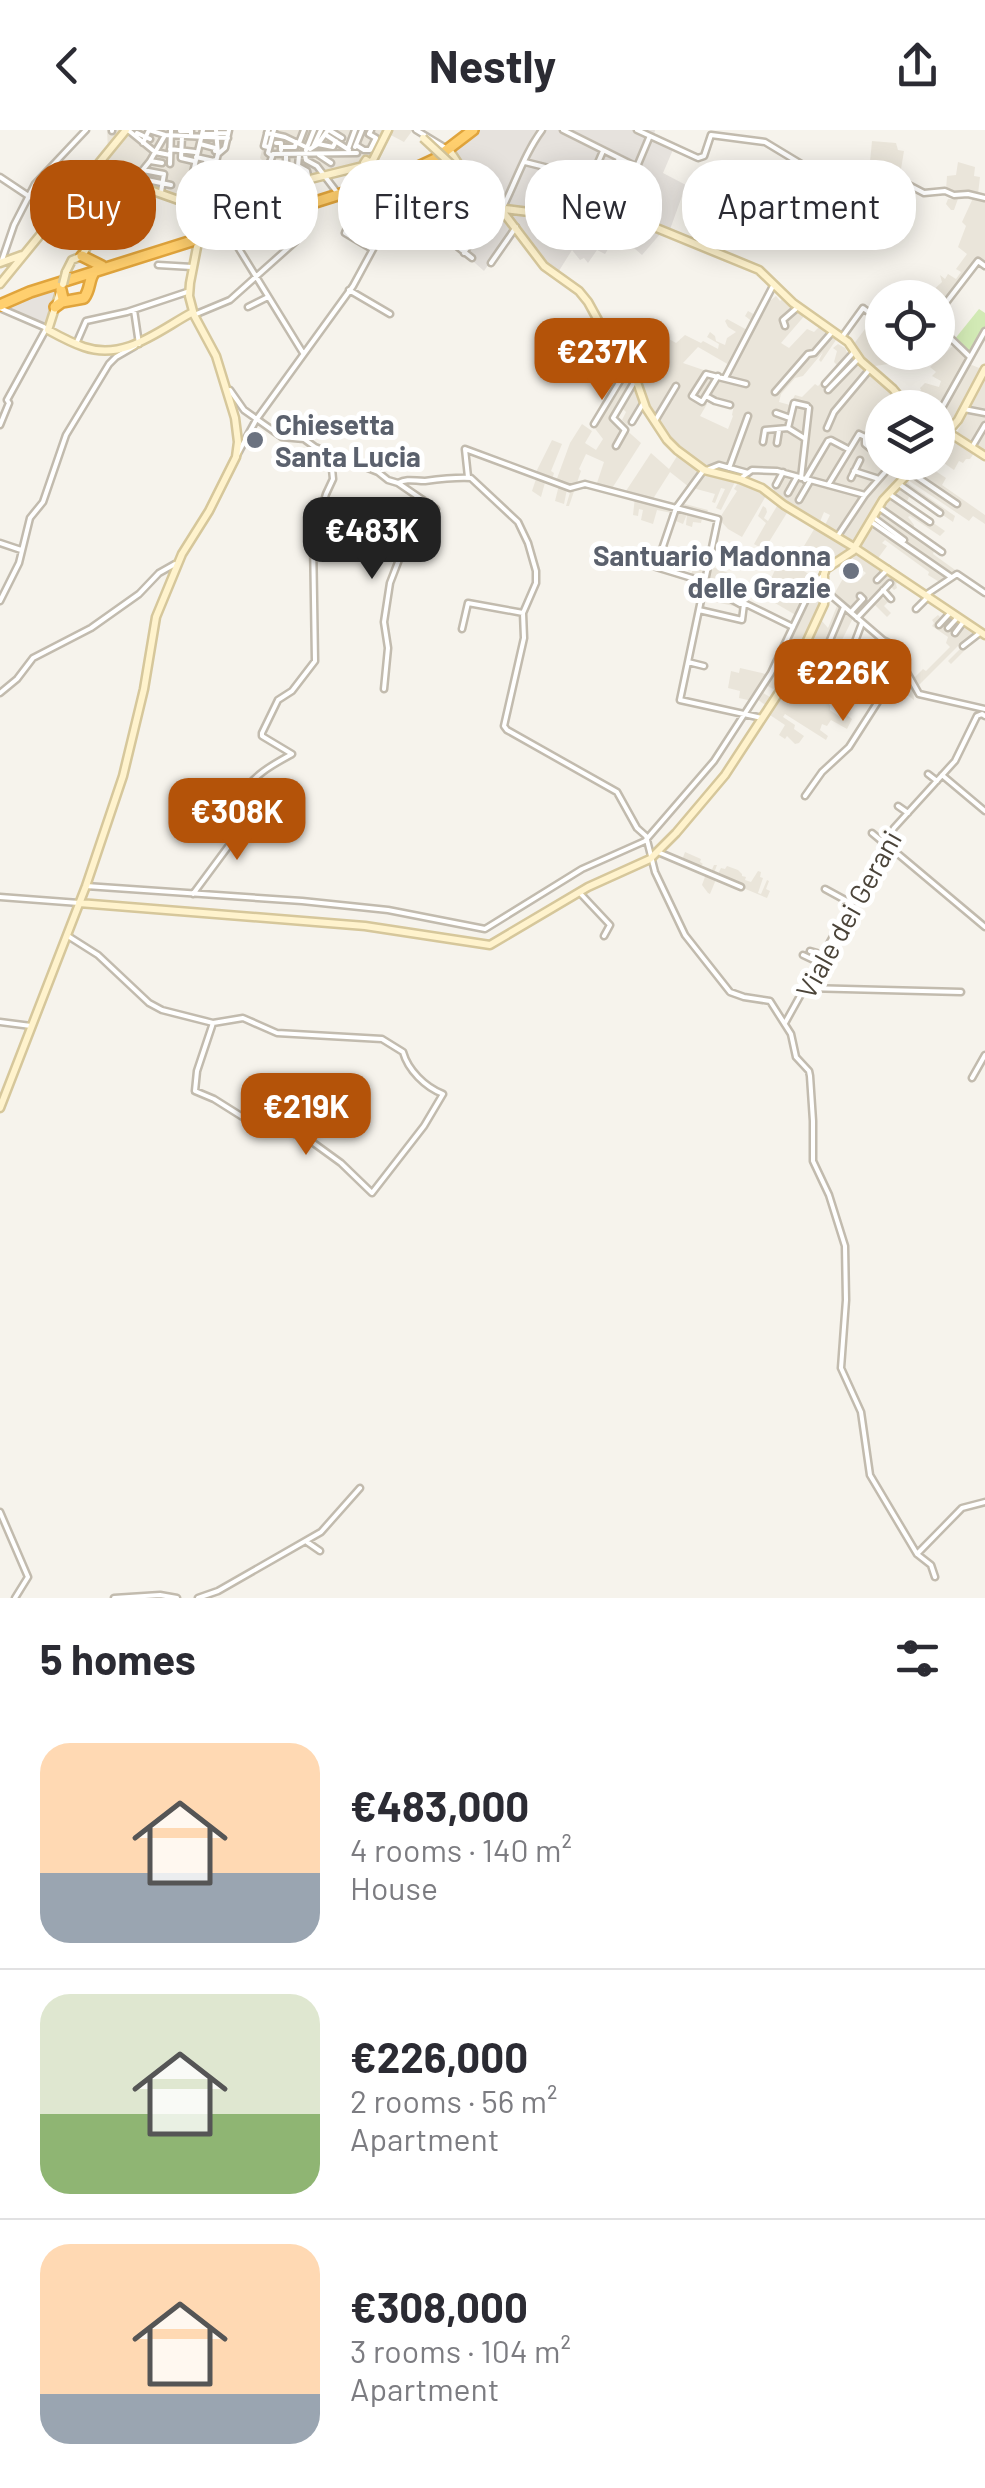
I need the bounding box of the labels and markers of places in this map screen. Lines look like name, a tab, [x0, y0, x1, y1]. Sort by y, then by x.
pin: €237K	[532, 318, 672, 403]
place label: Chiesetta Santa Lucia	[275, 407, 421, 473]
marker: Chiesetta Santa Lucia	[244, 429, 266, 451]
pin: €483K	[302, 497, 442, 582]
place label: Santuario Madonna delle Grazie	[593, 538, 831, 604]
marker: Santuario Madonna delle Grazie	[840, 560, 862, 582]
pin: €226K	[773, 639, 913, 724]
pin: €308K	[167, 778, 307, 863]
pin: €219K	[236, 1073, 376, 1158]

